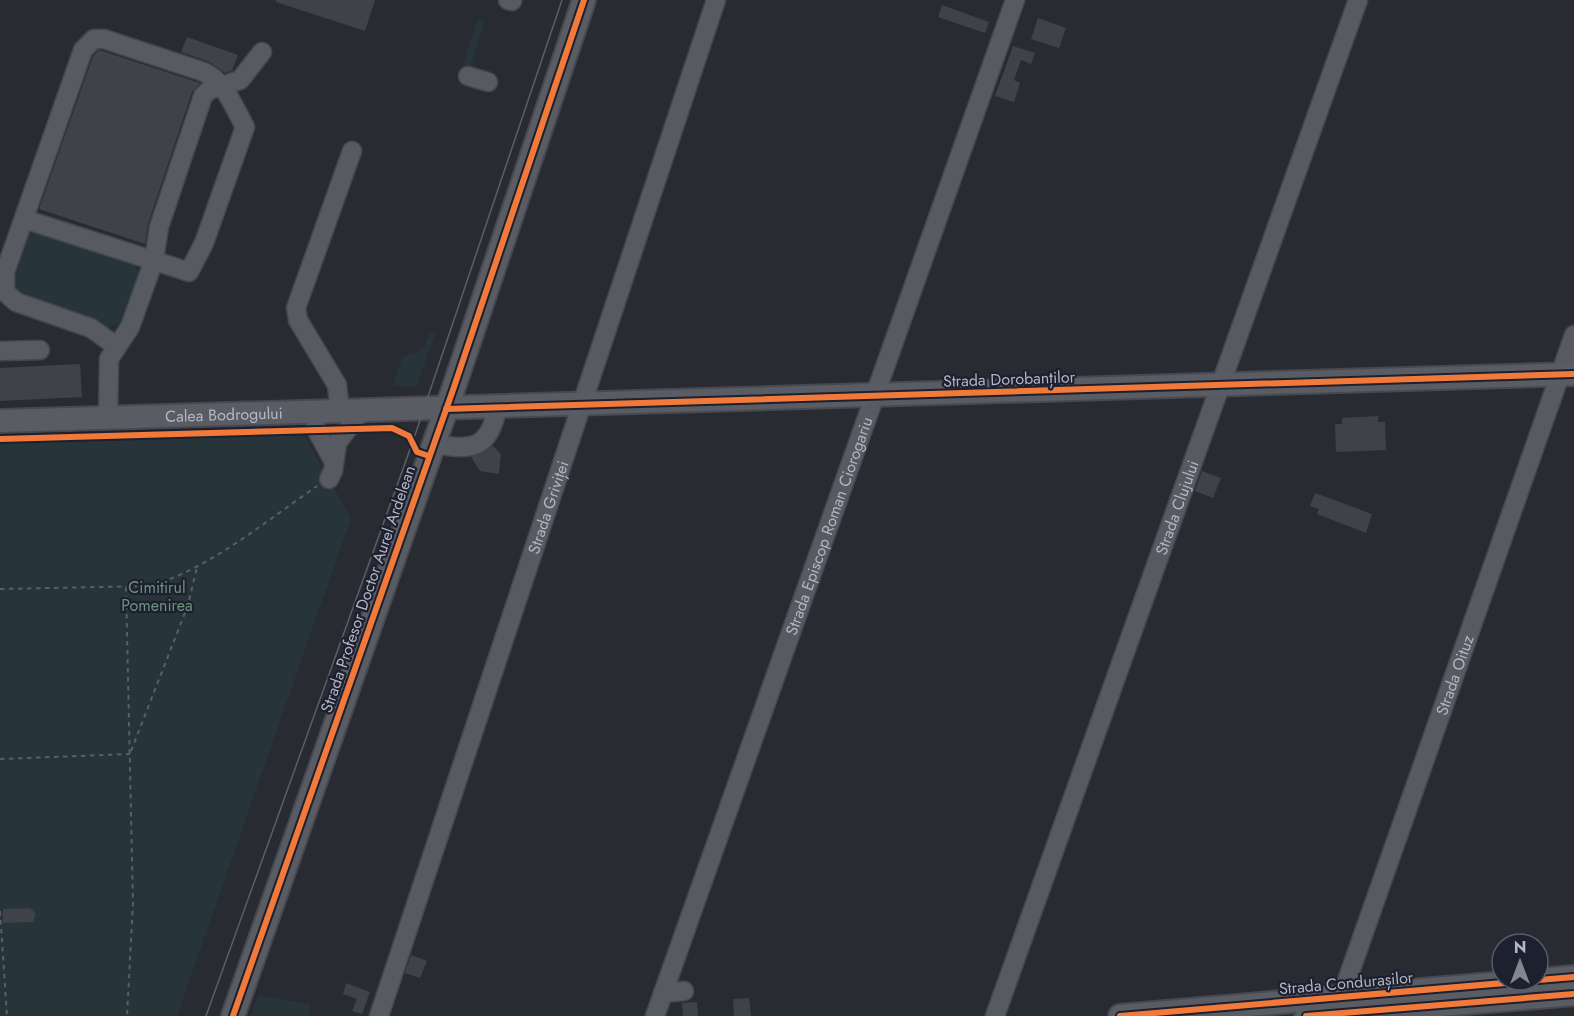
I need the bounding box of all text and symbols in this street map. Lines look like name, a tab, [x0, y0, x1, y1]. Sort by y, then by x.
street label: Strada Dorobanților	[943, 365, 1076, 393]
street label: Calea Bodrogului	[165, 401, 283, 428]
street label: Strada Episcop Roman Ciorogariu	[779, 413, 878, 638]
street label: Strada Clujului	[1149, 457, 1204, 558]
street label: Strada Griviței	[522, 458, 574, 557]
street label: Strada Profesor Doctor Aurel Ardelean	[315, 462, 421, 716]
park label: Cimitirul Pomenirea	[121, 576, 193, 617]
street label: Strada Oituz	[1430, 631, 1479, 718]
north arrow	[1490, 932, 1550, 992]
text: N	[1514, 936, 1526, 959]
street label: Strada Condurașilor	[1278, 966, 1415, 1000]

